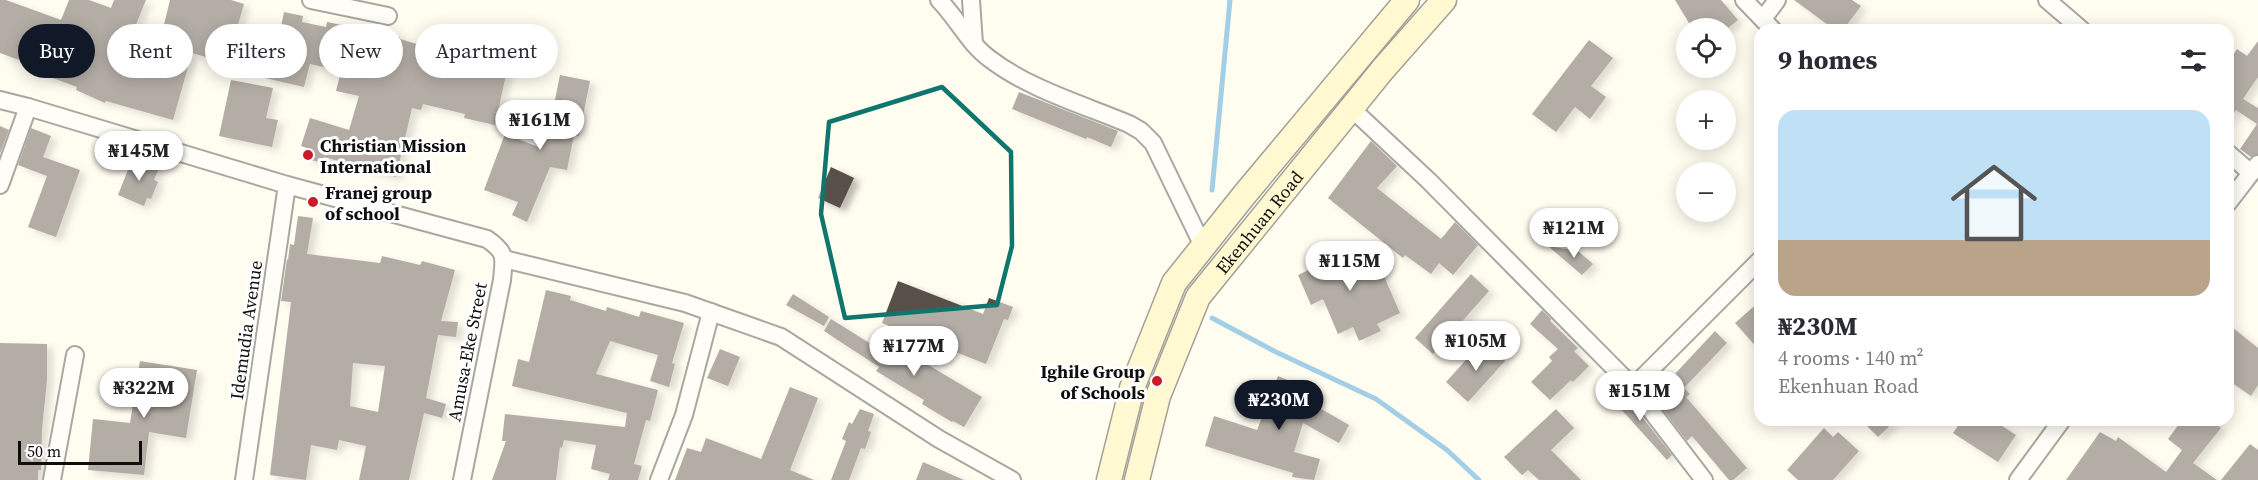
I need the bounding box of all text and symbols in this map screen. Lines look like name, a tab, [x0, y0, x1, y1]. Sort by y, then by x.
map controls	[1676, 18, 1736, 222]
button: locate	[1676, 18, 1736, 78]
chip: Buy	[18, 24, 95, 78]
chip: Rent	[107, 24, 193, 78]
chip: Filters	[205, 24, 307, 78]
chip: New	[319, 24, 403, 78]
chip: Apartment	[415, 24, 558, 78]
text: 9 homes	[1778, 42, 1877, 78]
icon: filters	[2177, 44, 2210, 77]
button: +	[1676, 90, 1736, 150]
pin: ₦161M	[498, 100, 582, 151]
text: ₦161M	[509, 105, 571, 133]
pin: ₦145M	[97, 131, 181, 182]
place label: Christian Mission International	[320, 133, 466, 179]
text: ₦145M	[108, 136, 170, 164]
marker: Christian Mission International	[301, 148, 315, 162]
icon: home	[1940, 149, 2048, 257]
button: −	[1676, 162, 1736, 222]
street label: Ekenhuan Road	[1209, 165, 1309, 279]
place label: Franej group of school	[325, 180, 432, 226]
marker: Franej group of school	[306, 195, 320, 209]
pin: ₦121M	[1532, 208, 1616, 259]
text: ₦121M	[1543, 213, 1605, 241]
pin: ₦115M	[1308, 241, 1392, 292]
text: ₦115M	[1319, 246, 1381, 274]
street label: Idemudia Avenue	[224, 259, 268, 401]
street label: Amusa-Eke Street	[441, 280, 493, 424]
text: ₦230M	[1778, 308, 1858, 344]
pin: ₦105M	[1434, 321, 1518, 372]
pin: ₦177M	[872, 326, 956, 377]
text: ₦105M	[1445, 326, 1507, 354]
text: ₦177M	[883, 331, 945, 359]
text: 4 rooms · 140 m²	[1778, 344, 1924, 372]
place label: Ighile Group of Schools	[1041, 359, 1145, 405]
pin: ₦322M	[102, 368, 186, 419]
pin: ₦151M	[1598, 371, 1682, 422]
text: Ekenhuan Road	[1778, 372, 1919, 400]
text: ₦322M	[113, 373, 175, 401]
marker: Ighile Group of Schools	[1150, 374, 1164, 388]
text: ₦151M	[1609, 376, 1671, 404]
pin: ₦230M	[1237, 380, 1321, 431]
text: ₦230M	[1248, 385, 1310, 413]
scale bar	[18, 438, 142, 466]
text: 50 m	[27, 440, 61, 462]

